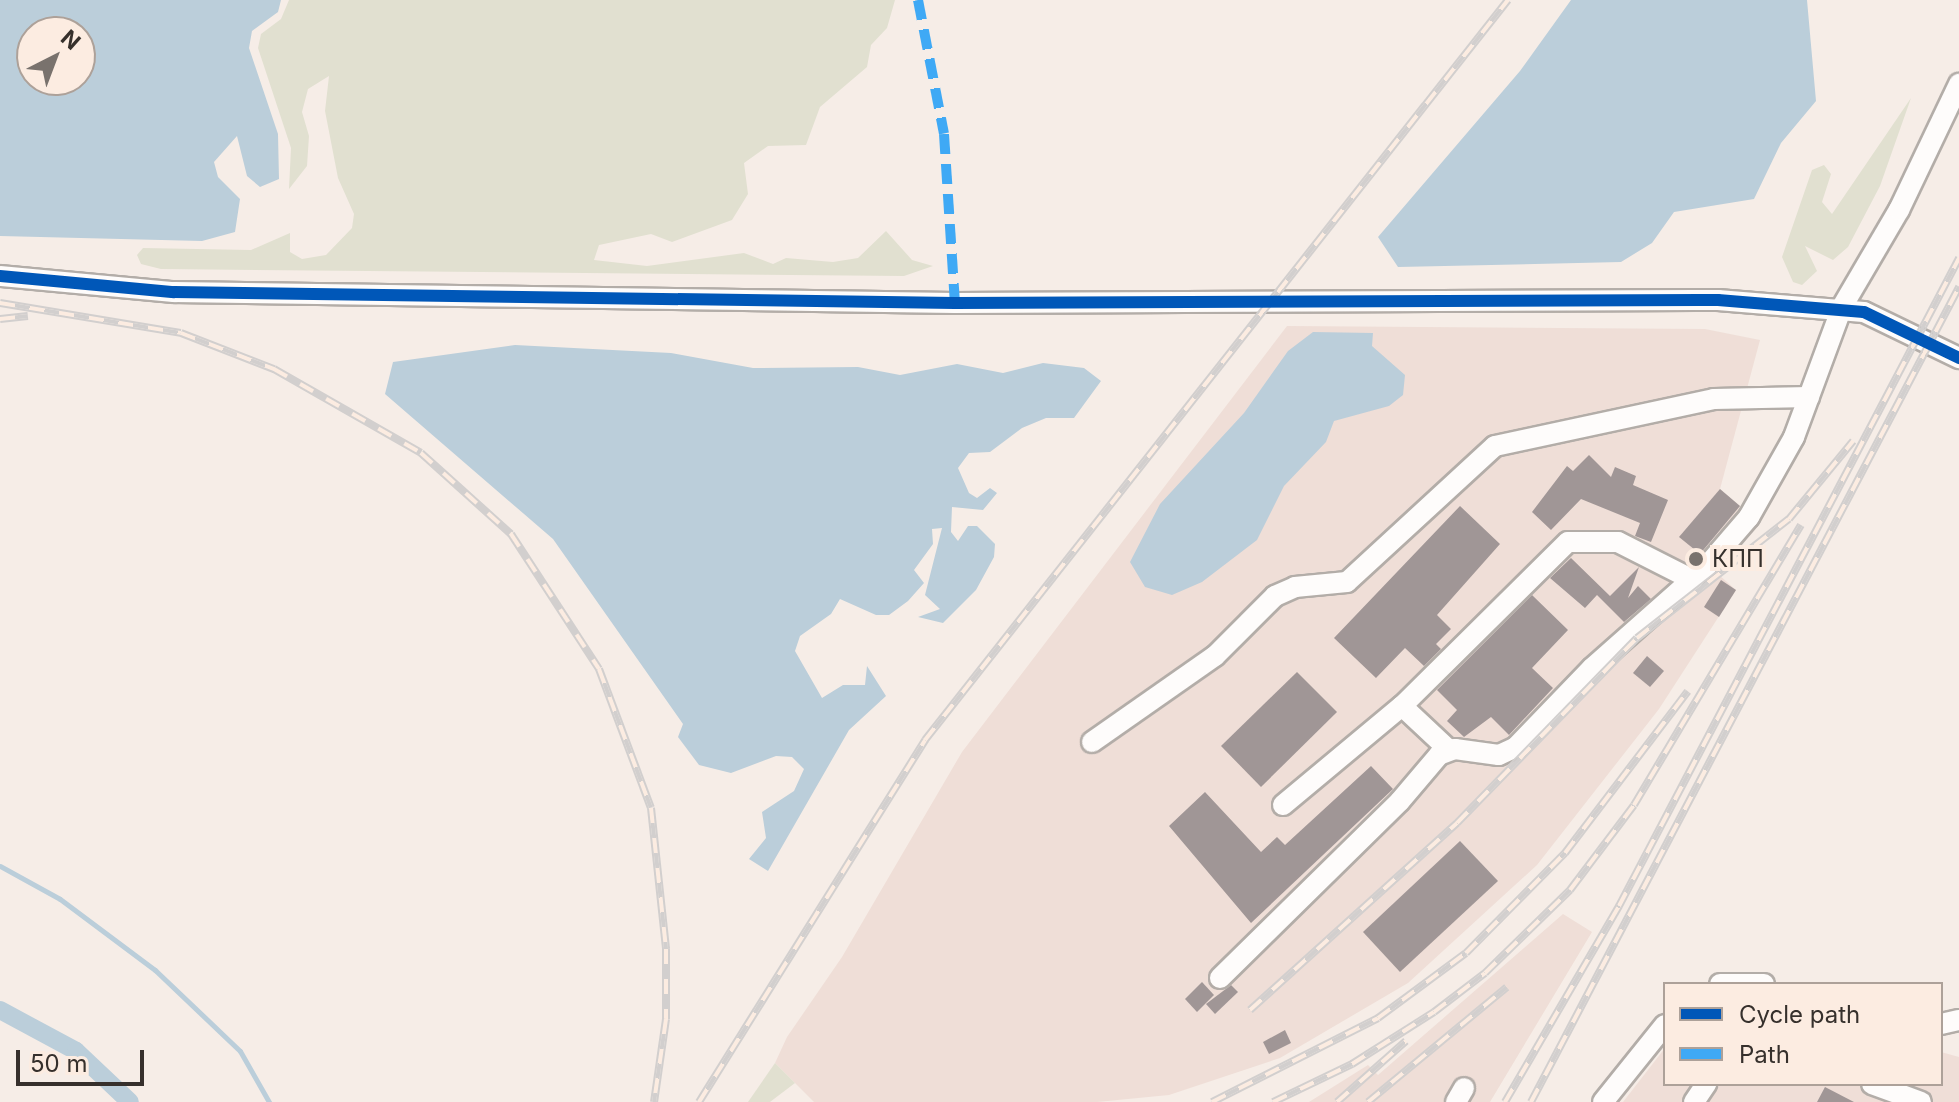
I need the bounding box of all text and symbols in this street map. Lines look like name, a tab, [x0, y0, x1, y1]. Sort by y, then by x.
north arrow	[16, 16, 96, 96]
text: N	[56, 24, 86, 55]
place label: КПП	[1712, 545, 1764, 573]
marker: КПП	[1687, 550, 1705, 568]
legend	[1663, 982, 1943, 1086]
text: Cycle path	[1739, 1000, 1860, 1029]
scale bar	[20, 1034, 148, 1084]
text: Path	[1739, 1040, 1790, 1069]
text: 50 m	[30, 1049, 88, 1078]

